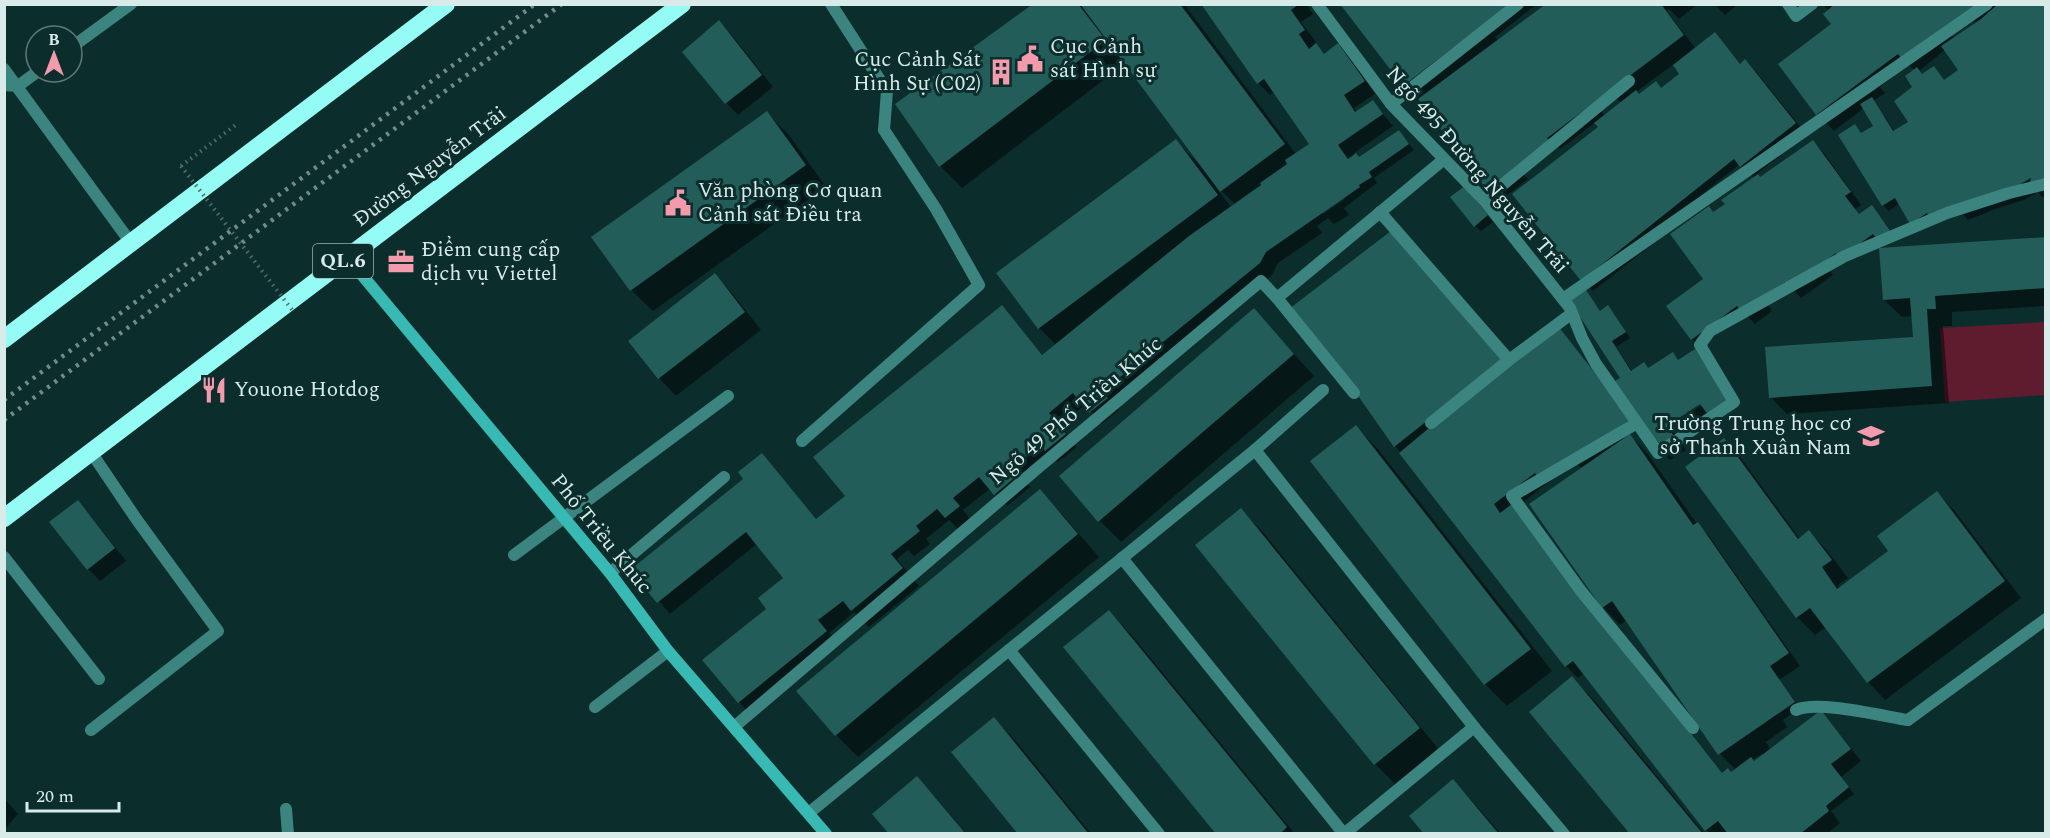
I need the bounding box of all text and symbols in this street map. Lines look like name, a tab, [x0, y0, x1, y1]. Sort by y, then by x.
north arrow	[24, 24, 84, 84]
text: B	[48, 28, 60, 52]
place label: Cục Cảnh sát Hình sự	[1050, 31, 1157, 87]
place label: Cục Cảnh Sát Hình Sự (C02)	[853, 44, 981, 100]
public building icon: Cục Cảnh sát Hình sự	[1015, 44, 1045, 74]
building icon: Cục Cảnh Sát Hình Sự (C02)	[986, 57, 1016, 87]
street label: Ngõ 495 Đường Nguyễn Trãi	[1378, 59, 1576, 281]
street label: Đường Nguyễn Trãi	[347, 99, 513, 235]
place label: Văn phòng Cơ quan Cảnh sát Điều tra	[698, 175, 882, 231]
public building icon: Văn phòng Cơ quan Cảnh sát Điều tra	[663, 188, 693, 218]
place label: Điểm cung cấp dịch vụ Viettel	[421, 234, 560, 290]
road number: QL.6	[313, 244, 373, 278]
office icon: Điểm cung cấp dịch vụ Viettel	[386, 247, 416, 277]
street label: Ngõ 49 Phố Triều Khúc	[982, 329, 1170, 493]
place label: Youone Hotdog	[234, 374, 380, 406]
restaurant icon: Youone Hotdog	[199, 375, 229, 405]
place label: Trường Trung học cơ sở Thanh Xuân Nam	[1654, 408, 1852, 464]
school or university icon: Trường Trung học cơ sở Thanh Xuân Nam	[1856, 421, 1886, 451]
street label: Phố Triều Khúc	[542, 467, 660, 601]
scale bar	[27, 775, 118, 813]
text: 20 m	[36, 783, 74, 810]

